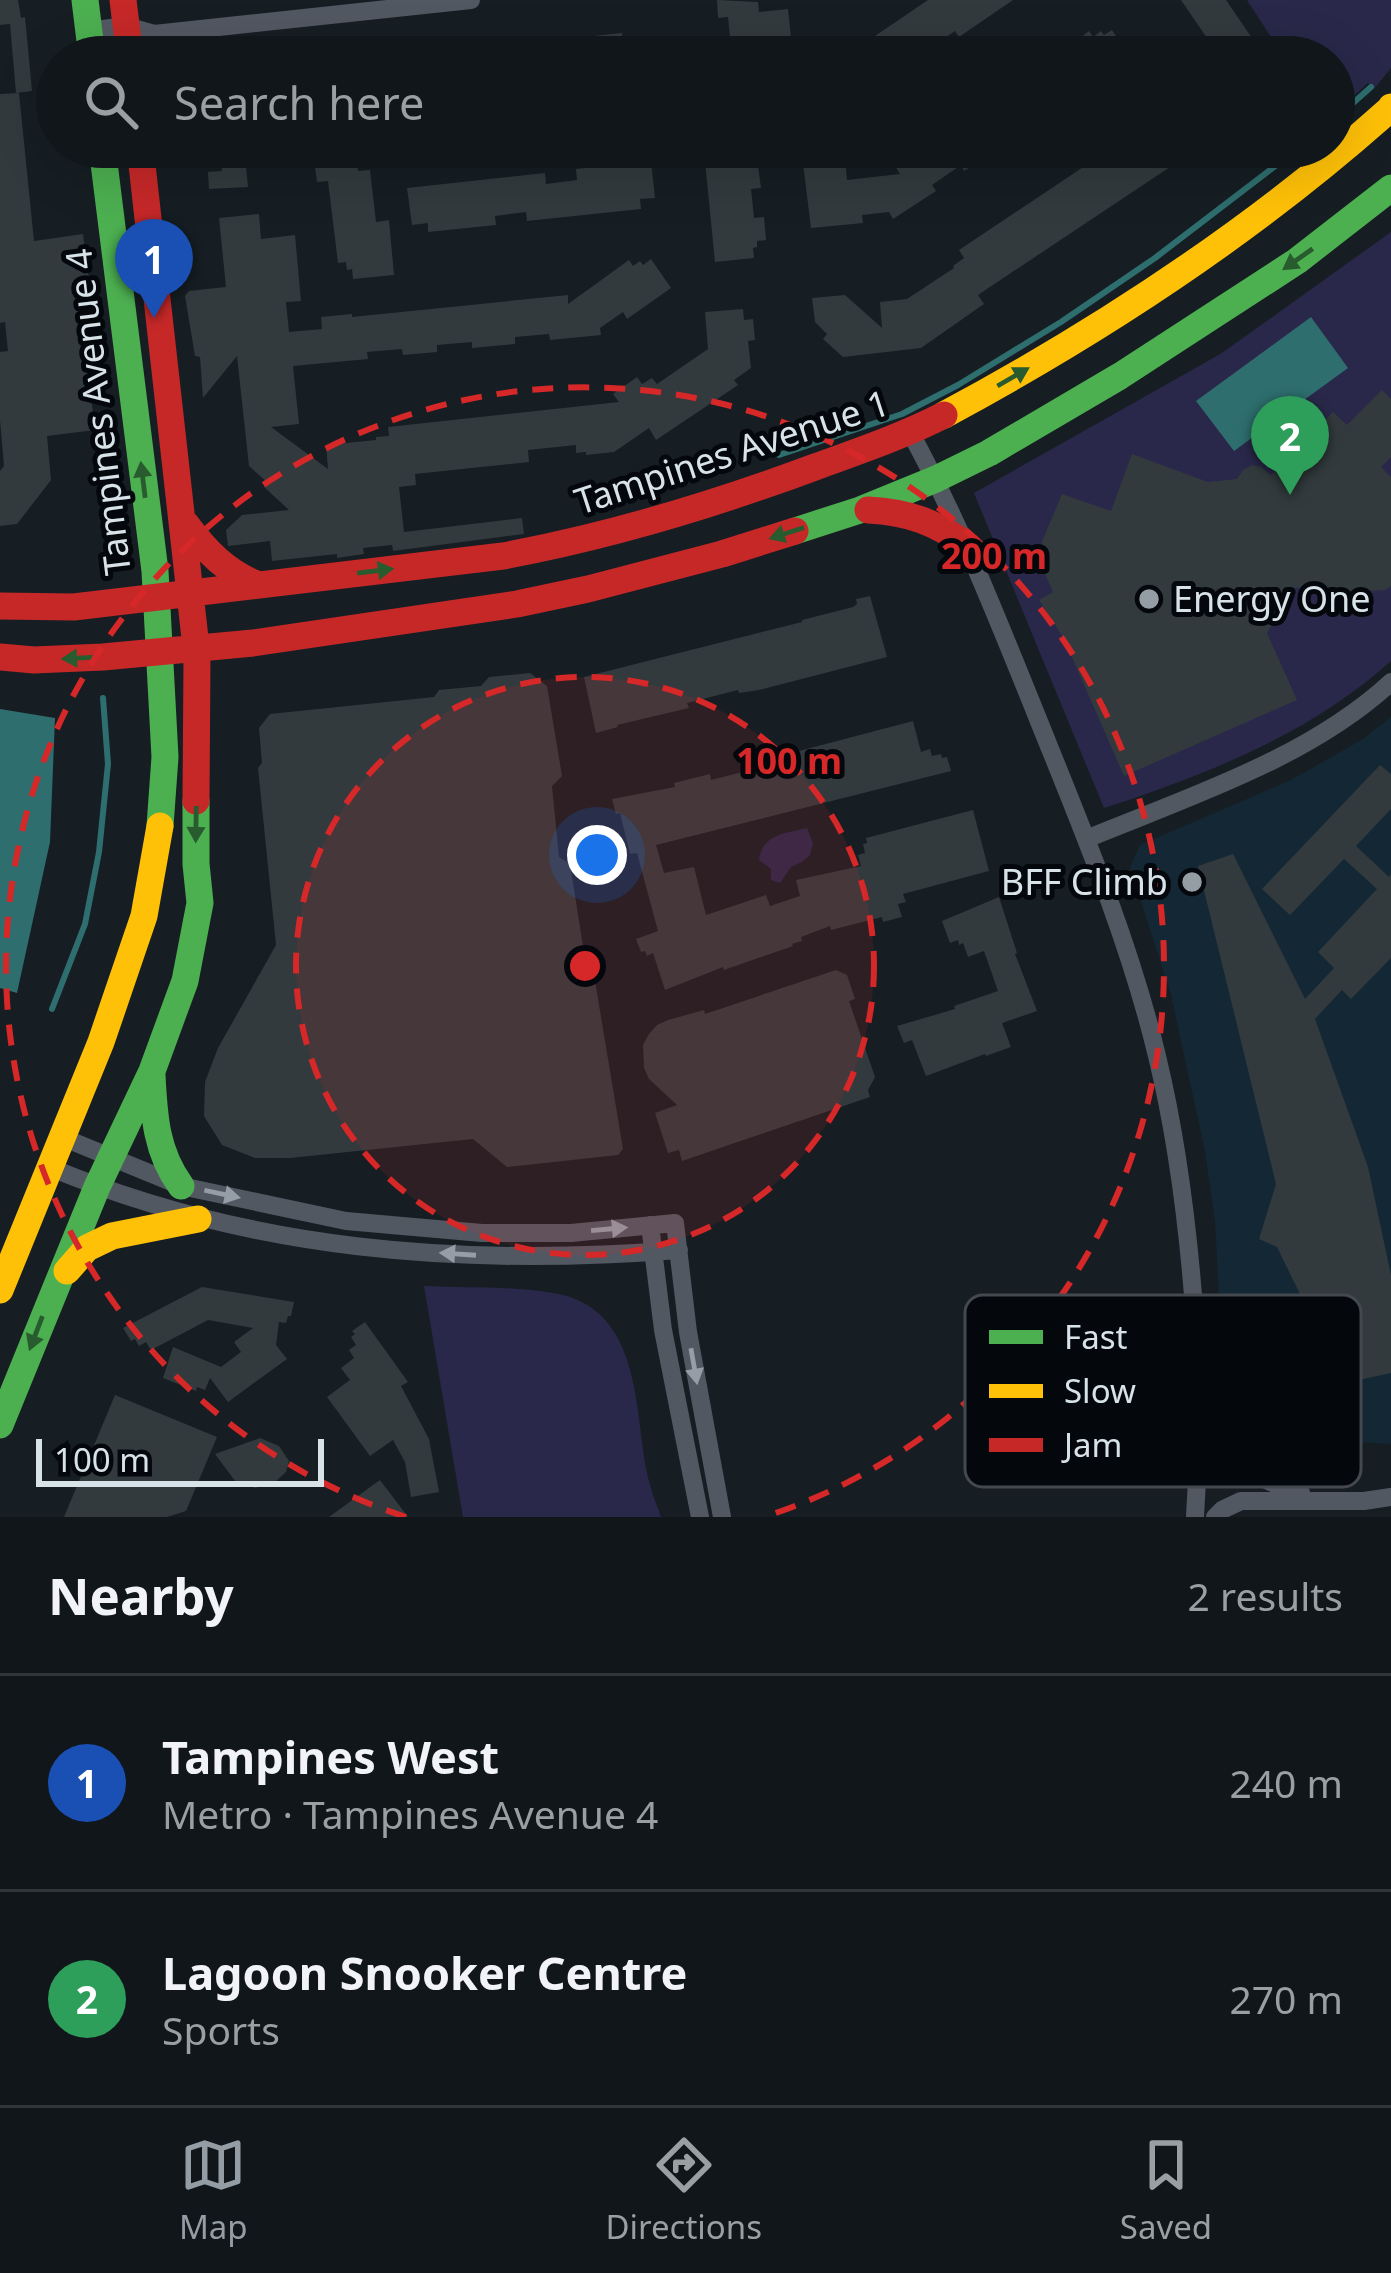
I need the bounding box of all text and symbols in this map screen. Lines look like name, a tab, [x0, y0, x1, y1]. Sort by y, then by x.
search box	[36, 36, 1355, 168]
icon: search	[78, 69, 144, 135]
text: Search here	[174, 72, 424, 133]
pin: 1	[115, 219, 193, 318]
street label: Tampines Avenue 4	[53, 246, 142, 578]
one-way arrow	[1282, 247, 1314, 270]
one-way arrow	[996, 367, 1029, 388]
street label: Tampines Avenue 1	[568, 378, 895, 525]
pin: 2	[1251, 396, 1329, 495]
one-way arrow	[134, 461, 153, 498]
one-way arrow	[768, 525, 805, 544]
text: 200 m	[941, 531, 1047, 580]
one-way arrow	[357, 562, 394, 581]
place label: Energy One	[1173, 574, 1371, 623]
marker: Energy One	[1136, 586, 1162, 612]
one-way arrow	[60, 649, 98, 668]
text: 100 m	[736, 736, 842, 785]
one-way arrow	[186, 806, 206, 844]
your location	[567, 825, 627, 885]
place label: BFF Climb	[1001, 857, 1168, 906]
marker: BFF Climb	[1179, 869, 1205, 895]
centre of rings	[564, 945, 606, 987]
one-way arrow	[204, 1186, 242, 1205]
one-way arrow	[591, 1219, 628, 1238]
one-way arrow	[439, 1245, 476, 1264]
legend	[965, 1295, 1361, 1487]
text: Fast	[1064, 1314, 1127, 1359]
one-way arrow	[26, 1316, 45, 1352]
one-way arrow	[685, 1348, 704, 1385]
text: Slow	[1064, 1368, 1136, 1413]
text: Jam	[1061, 1422, 1122, 1467]
scale bar	[36, 1433, 324, 1486]
text: 100 m	[54, 1437, 150, 1482]
text: Nearby	[48, 1560, 234, 1630]
text: 2 results	[1188, 1569, 1343, 1622]
text: Tampines West	[162, 1726, 499, 1787]
text: 1	[76, 1756, 98, 1809]
text: 240 m	[1229, 1756, 1343, 1809]
text: Metro · Tampines Avenue 4	[162, 1787, 658, 1840]
text: Lagoon Snooker Centre	[162, 1942, 687, 2003]
text: 2	[76, 1972, 98, 2025]
text: 270 m	[1229, 1972, 1343, 2025]
text: Sports	[162, 2003, 280, 2056]
tab: Map	[179, 2132, 248, 2249]
tab: Directions	[605, 2132, 762, 2249]
tab: Saved	[1120, 2132, 1212, 2249]

